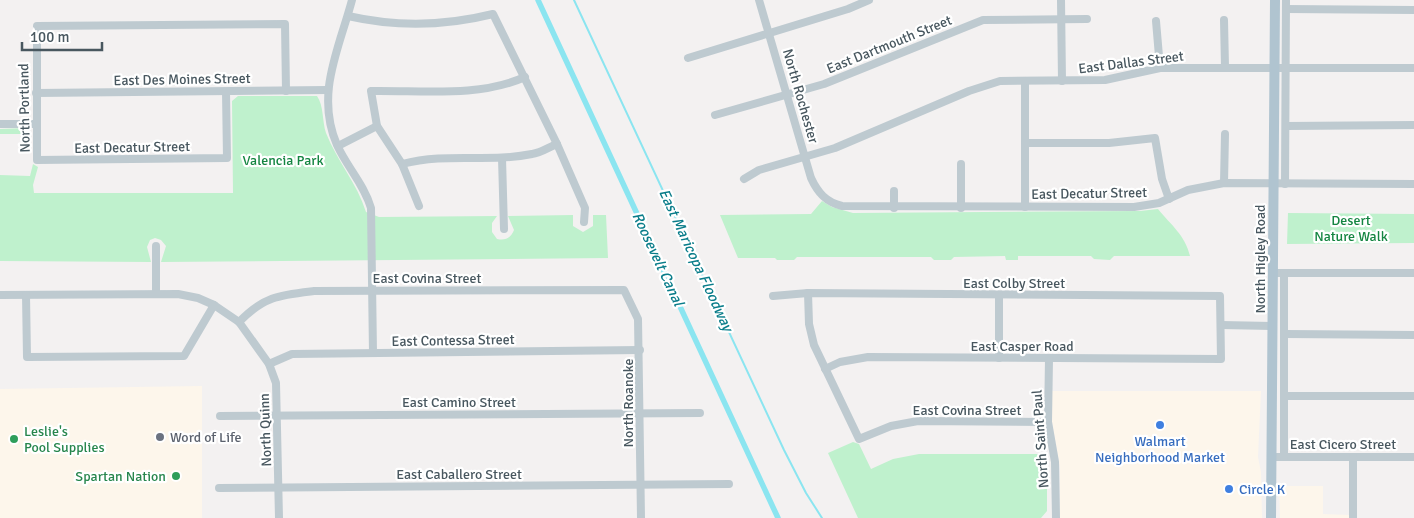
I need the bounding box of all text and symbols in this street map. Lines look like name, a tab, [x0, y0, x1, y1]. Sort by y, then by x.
street label: East Dartmouth Street	[824, 12, 954, 77]
scale bar	[22, 20, 102, 52]
text: 100 m	[30, 28, 70, 46]
street label: North Rochester	[779, 47, 822, 146]
street label: East Dallas Street	[1077, 48, 1185, 77]
street label: North Portland	[15, 63, 34, 153]
street label: East Des Moines Street	[113, 70, 251, 89]
street label: East Decatur Street	[74, 138, 190, 157]
park label: Valencia Park	[243, 152, 323, 169]
street label: East Decatur Street	[1031, 184, 1147, 203]
water label: East Maricopa Floodway	[655, 186, 738, 336]
street label: North Higley Road	[1252, 205, 1269, 313]
water label: Roosevelt Canal	[628, 209, 688, 310]
park label: Desert Nature Walk	[1314, 212, 1388, 245]
street label: East Covina Street	[373, 270, 481, 287]
street label: East Colby Street	[963, 275, 1065, 292]
street label: East Contessa Street	[391, 331, 515, 350]
street label: East Casper Road	[970, 338, 1074, 355]
street label: North Roanoke	[620, 358, 637, 448]
street label: North Saint Paul	[1029, 389, 1052, 489]
street label: North Quinn	[256, 393, 275, 467]
street label: East Camino Street	[402, 394, 516, 411]
street label: East Covina Street	[913, 402, 1021, 419]
marker: Walmart Neighborhood Market	[1154, 419, 1166, 431]
place label: Leslie's Pool Supplies	[24, 423, 105, 456]
place label: Word of Life	[170, 429, 241, 446]
marker: Word of Life	[154, 431, 166, 443]
marker: Leslie's Pool Supplies	[8, 433, 20, 445]
place label: Walmart Neighborhood Market	[1095, 433, 1225, 466]
street label: East Cicero Street	[1290, 436, 1396, 453]
street label: East Caballero Street	[396, 466, 522, 483]
place label: Spartan Nation	[75, 468, 166, 485]
marker: Spartan Nation	[170, 470, 182, 482]
place label: Circle K	[1239, 481, 1286, 498]
marker: Circle K	[1223, 483, 1235, 495]

